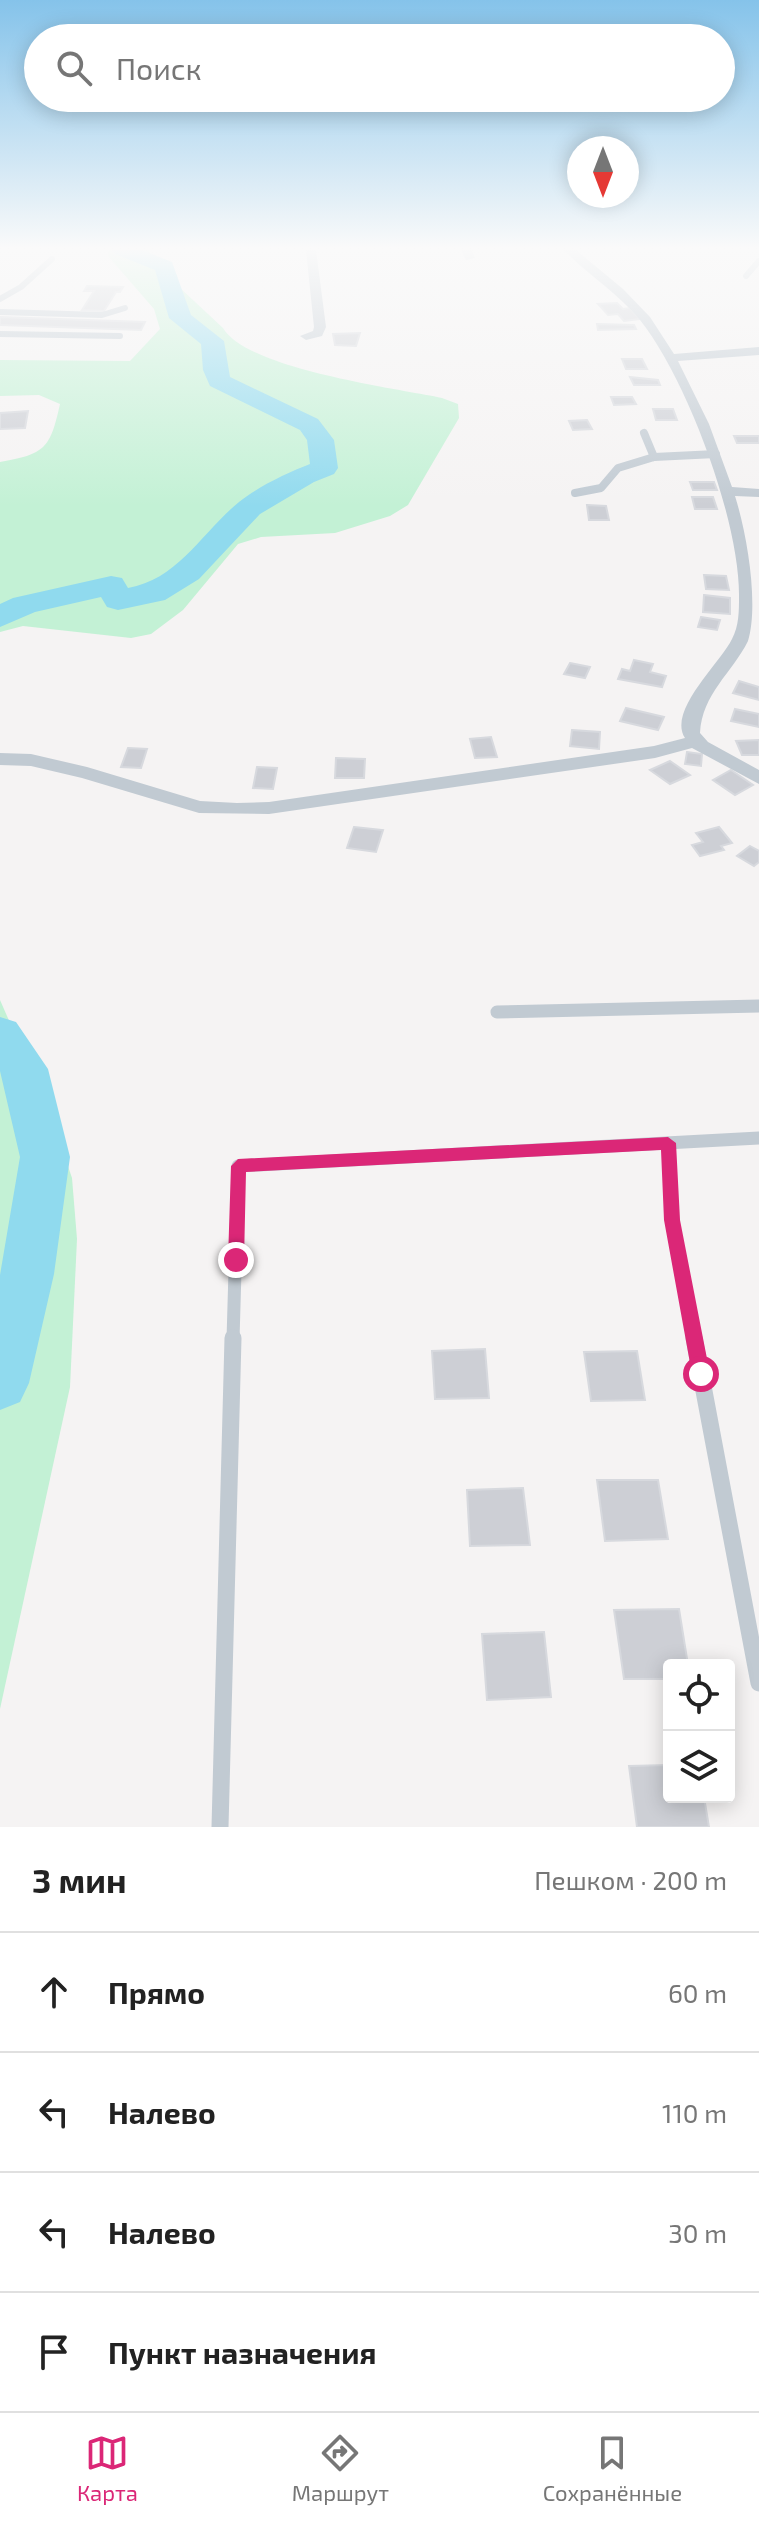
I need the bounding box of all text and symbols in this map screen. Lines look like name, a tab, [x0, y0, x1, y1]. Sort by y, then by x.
search box	[24, 24, 735, 112]
icon: search	[52, 46, 96, 90]
text: Поиск	[116, 50, 202, 86]
north arrow	[567, 136, 639, 208]
route end	[218, 1242, 254, 1278]
route start	[683, 1356, 719, 1392]
map controls	[663, 1659, 735, 1803]
button: locate	[663, 1659, 735, 1731]
button: layers	[663, 1731, 735, 1803]
text: 3 мин	[32, 1859, 127, 1900]
text: Пешком · 200 m	[534, 1864, 727, 1895]
icon: ahead	[32, 1970, 76, 2014]
text: Прямо	[108, 1974, 205, 2010]
text: 60 m	[668, 1977, 727, 2008]
icon: left	[32, 2090, 76, 2134]
text: Налево	[108, 2094, 216, 2130]
text: 110 m	[662, 2097, 727, 2128]
icon: left	[32, 2210, 76, 2254]
text: Налево	[108, 2214, 216, 2250]
text: 30 m	[668, 2217, 727, 2248]
icon: arrive	[32, 2330, 76, 2374]
text: Пункт назначения	[108, 2334, 376, 2370]
tab: Карта	[77, 2431, 138, 2505]
tab: Маршрут	[292, 2431, 389, 2505]
tab: Сохранённые	[543, 2431, 682, 2505]

